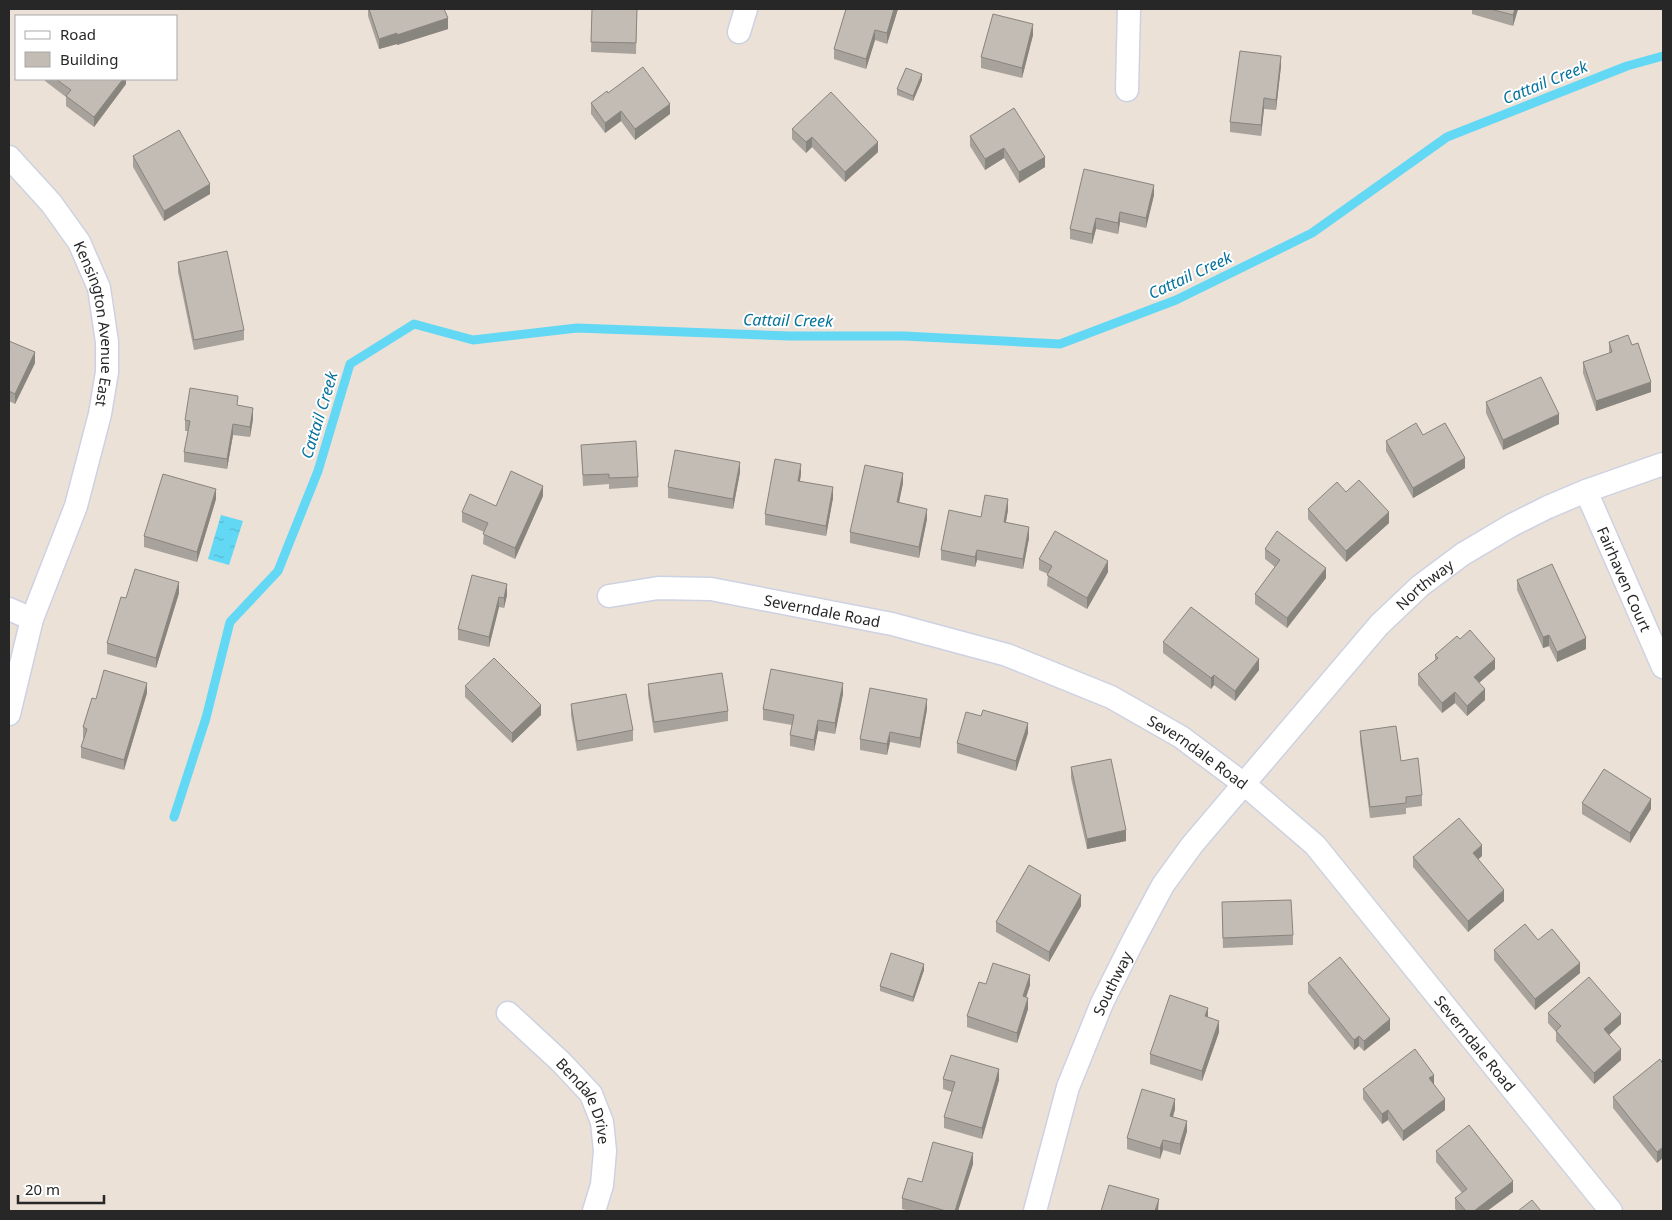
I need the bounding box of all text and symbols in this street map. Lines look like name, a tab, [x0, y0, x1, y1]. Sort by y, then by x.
legend	[15, 15, 178, 80]
text: Road	[60, 24, 96, 44]
text: Building	[60, 49, 118, 69]
water label: Cattail Creek	[1499, 55, 1592, 109]
street label: Kensington Avenue East	[70, 238, 117, 409]
water label: Cattail Creek	[1145, 246, 1236, 304]
water label: Cattail Creek	[743, 308, 834, 332]
water label: Cattail Creek	[295, 368, 343, 461]
street label: Fairhaven Court	[1593, 523, 1656, 635]
street label: Northway	[1391, 554, 1458, 614]
street label: Severndale Road	[762, 590, 882, 632]
street label: Severndale Road	[1144, 710, 1252, 794]
street label: Southway	[1088, 948, 1136, 1018]
street label: Severndale Road	[1430, 991, 1520, 1095]
street label: Bendale Drive	[552, 1053, 614, 1145]
scale bar	[18, 1172, 104, 1204]
text: 20 m	[25, 1179, 60, 1199]

